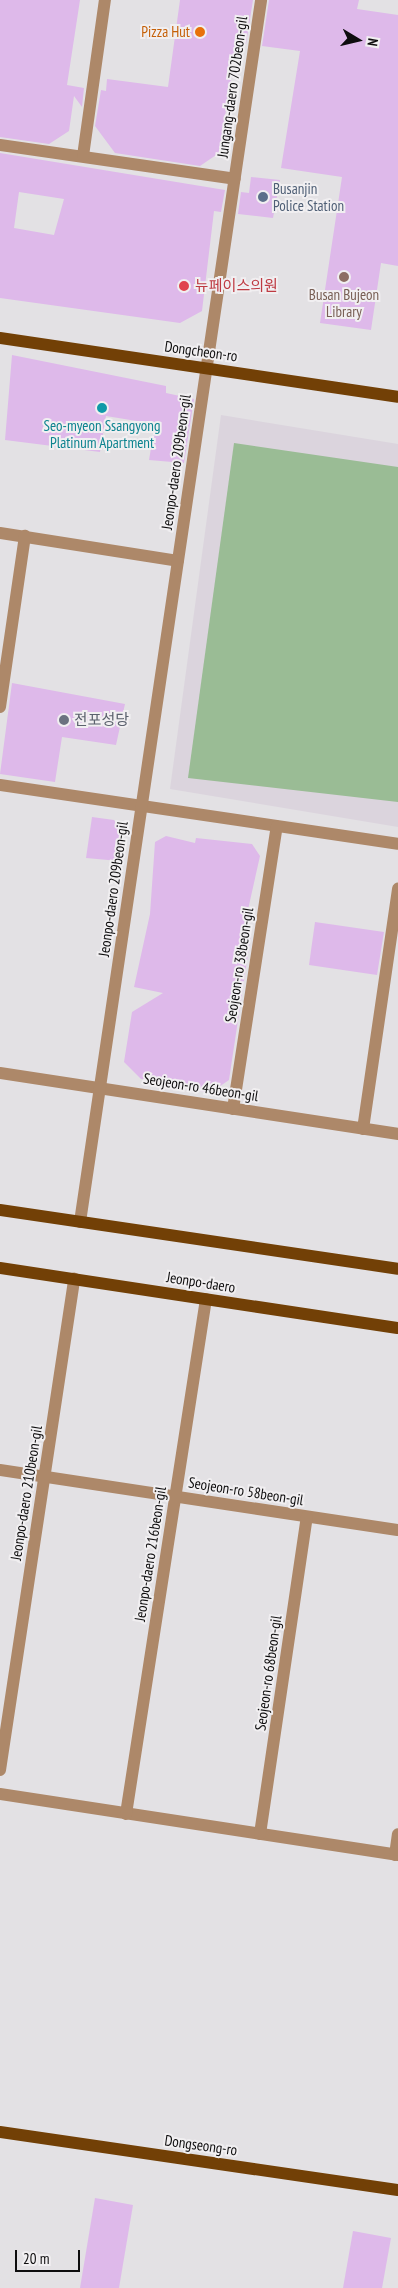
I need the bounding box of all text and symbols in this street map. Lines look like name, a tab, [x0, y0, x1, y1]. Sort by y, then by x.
street label: Jungang-daero 702beon-gil	[213, 15, 251, 159]
north arrow	[333, 15, 383, 65]
place label: Pizza Hut	[141, 23, 190, 41]
marker: Pizza Hut	[194, 26, 206, 38]
text: N	[363, 37, 382, 47]
place label: Busanjin Police Station	[273, 179, 344, 214]
marker: Busanjin Police Station	[257, 191, 269, 203]
marker: Busan Bujeon Library	[338, 271, 350, 283]
place label: 뉴페이스의원	[195, 277, 278, 295]
marker: 뉴페이스의원	[177, 279, 191, 293]
place label: Busan Bujeon Library	[309, 285, 379, 320]
street label: Dongcheon-ro	[163, 337, 239, 365]
street label: Jeonpo-daero 209beon-gil	[158, 393, 194, 531]
marker: Seo-myeon Ssangyong Platinum Apartment	[96, 402, 108, 414]
place label: Seo-myeon Ssangyong Platinum Apartment	[44, 416, 160, 451]
place label: 전포성당	[74, 711, 129, 729]
marker: 전포성당	[58, 714, 70, 726]
street label: Jeonpo-daero 209beon-gil	[95, 820, 131, 958]
street label: Seojeon-ro 38beon-gil	[221, 906, 257, 1024]
street label: Seojeon-ro 46beon-gil	[142, 1069, 260, 1105]
street label: Jeonpo-daero	[165, 1268, 237, 1296]
street label: Jeonpo-daero 210beon-gil	[6, 1424, 46, 1562]
street label: Seojeon-ro 58beon-gil	[187, 1473, 305, 1509]
street label: Jeonpo-daero 216beon-gil	[130, 1485, 170, 1623]
street label: Seojeon-ro 68beon-gil	[251, 1614, 285, 1732]
street label: Dongseong-ro	[164, 2131, 238, 2159]
scale bar	[18, 2240, 82, 2272]
text: 20 m	[23, 2249, 49, 2268]

